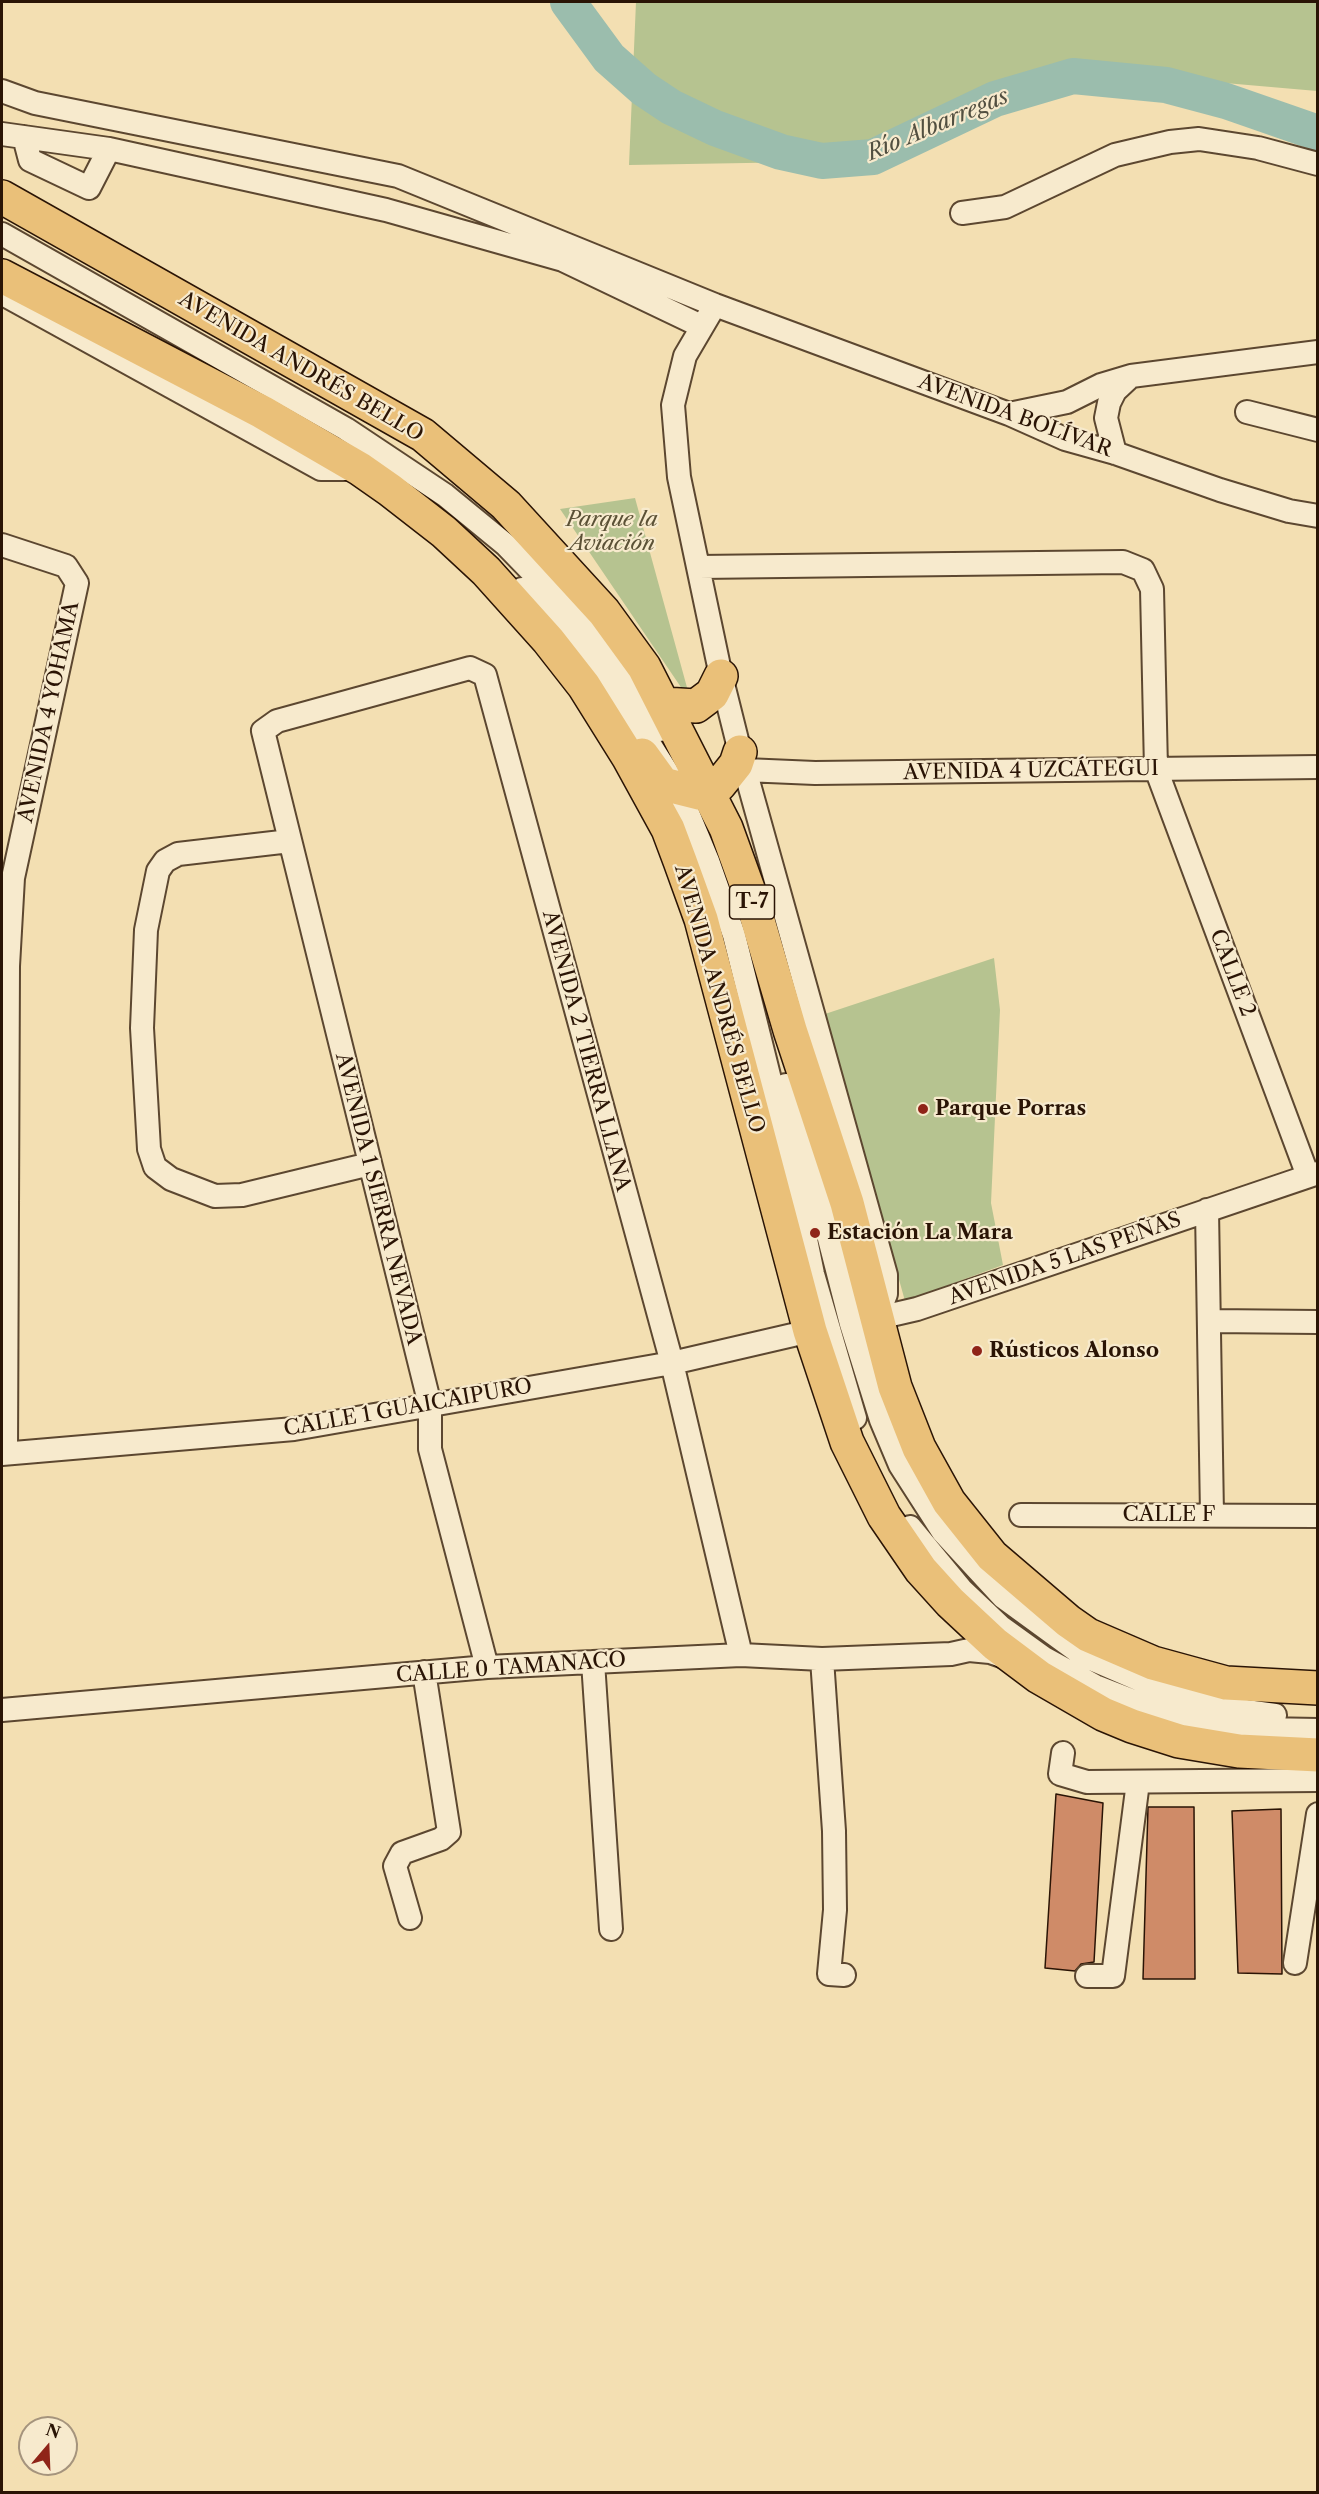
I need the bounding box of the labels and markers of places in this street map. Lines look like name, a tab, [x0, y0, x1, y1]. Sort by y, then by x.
place label: Parque Porras	[935, 1096, 1086, 1122]
marker: Parque Porras	[916, 1102, 930, 1116]
place label: Estación La Mara	[827, 1220, 1013, 1246]
marker: Estación La Mara	[808, 1226, 822, 1240]
place label: Rústicos Alonso	[989, 1338, 1159, 1364]
marker: Rústicos Alonso	[970, 1344, 984, 1358]

